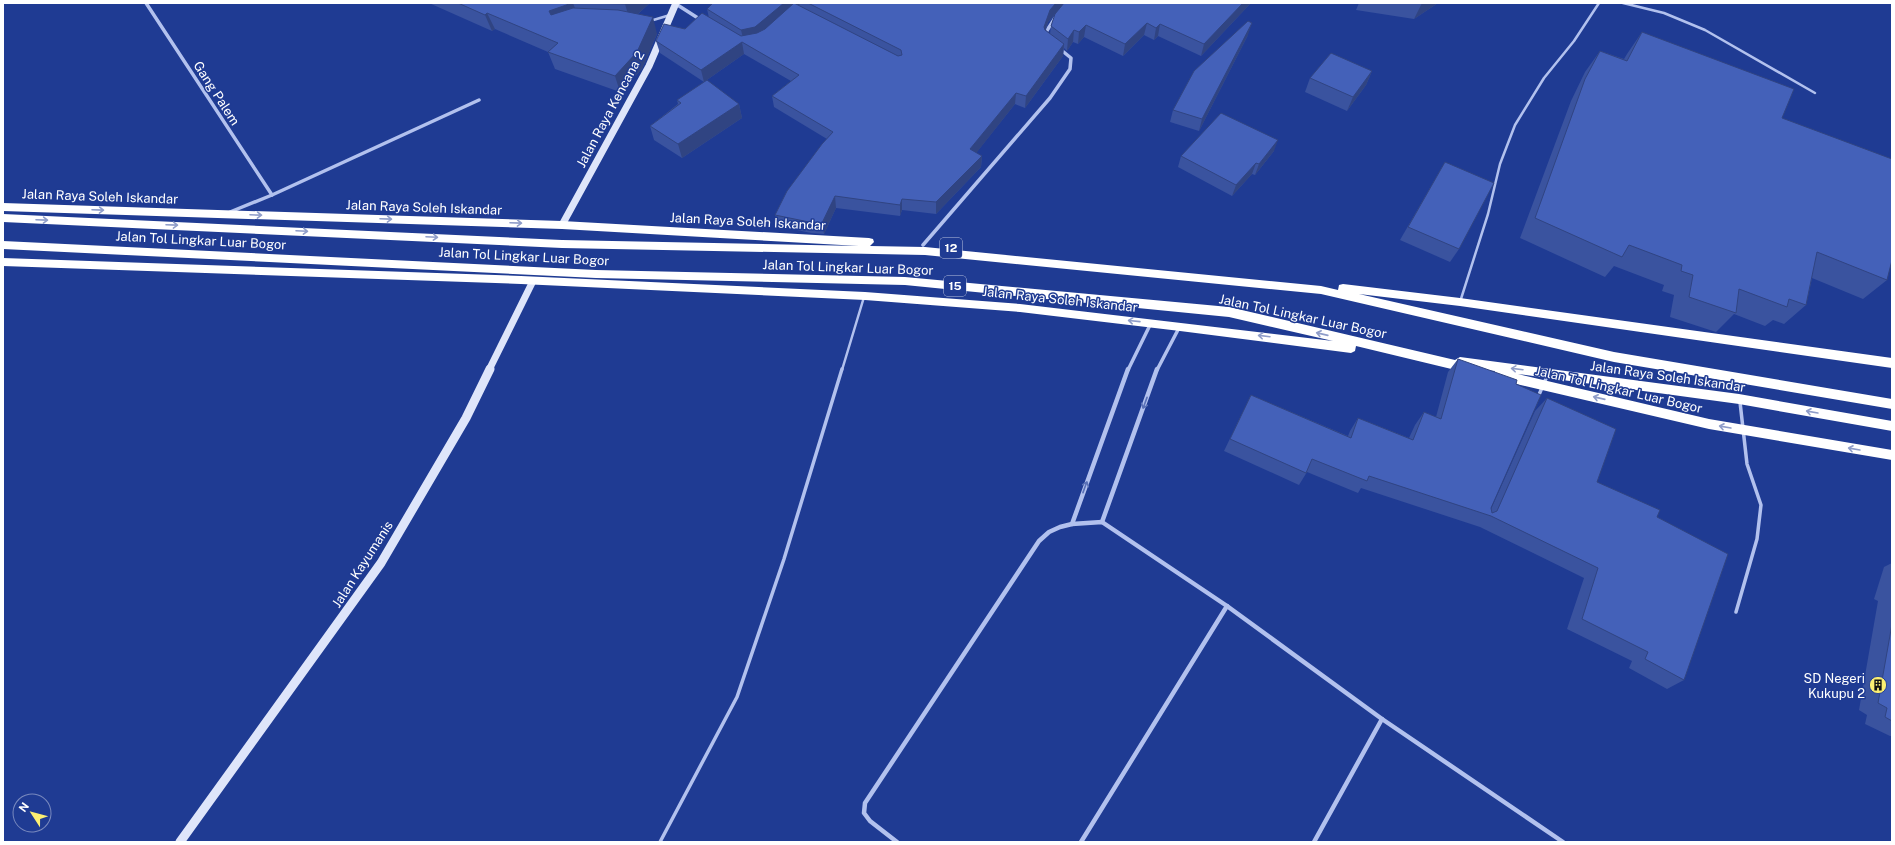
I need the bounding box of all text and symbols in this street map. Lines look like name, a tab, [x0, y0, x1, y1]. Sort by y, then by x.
street label: Jalan Raya Kencana 2	[573, 48, 648, 170]
street label: Gang Palem	[190, 59, 243, 128]
street label: Jalan Raya Soleh Iskandar	[21, 186, 178, 207]
street label: Jalan Raya Soleh Iskandar	[345, 197, 502, 218]
one-way arrow	[91, 206, 104, 214]
street label: Jalan Raya Soleh Iskandar	[669, 210, 827, 233]
one-way arrow	[249, 211, 262, 219]
one-way arrow	[35, 216, 48, 223]
one-way arrow	[379, 216, 392, 223]
one-way arrow	[509, 220, 522, 227]
one-way arrow	[165, 221, 178, 229]
one-way arrow	[295, 227, 308, 234]
street label: Jalan Tol Lingkar Luar Bogor	[115, 229, 287, 252]
one-way arrow	[425, 234, 438, 241]
road number: 12	[940, 238, 962, 258]
street label: Jalan Tol Lingkar Luar Bogor	[438, 245, 610, 268]
street label: Jalan Tol Lingkar Luar Bogor	[762, 257, 934, 278]
road number: 15	[944, 276, 966, 296]
street label: Jalan Raya Soleh Iskandar	[981, 284, 1139, 315]
street label: Jalan Tol Lingkar Luar Bogor	[1218, 291, 1388, 342]
one-way arrow	[1128, 317, 1141, 325]
one-way arrow	[1316, 329, 1329, 337]
one-way arrow	[1257, 332, 1270, 340]
street label: Jalan Raya Soleh Iskandar	[1589, 358, 1746, 395]
street label: Jalan Tol Lingkar Luar Bogor	[1534, 363, 1704, 416]
one-way arrow	[1511, 365, 1524, 373]
one-way arrow	[1592, 394, 1605, 402]
one-way arrow	[1141, 397, 1148, 410]
one-way arrow	[1806, 408, 1819, 416]
one-way arrow	[1719, 423, 1732, 431]
one-way arrow	[1847, 445, 1860, 453]
one-way arrow	[1082, 481, 1089, 494]
street label: Jalan Kayumanis	[329, 518, 396, 610]
place label: SD Negeri Kukupu 2	[1804, 671, 1865, 701]
building icon: SD Negeri Kukupu 2	[1868, 675, 1888, 695]
north arrow	[12, 793, 52, 833]
text: N	[17, 800, 31, 814]

